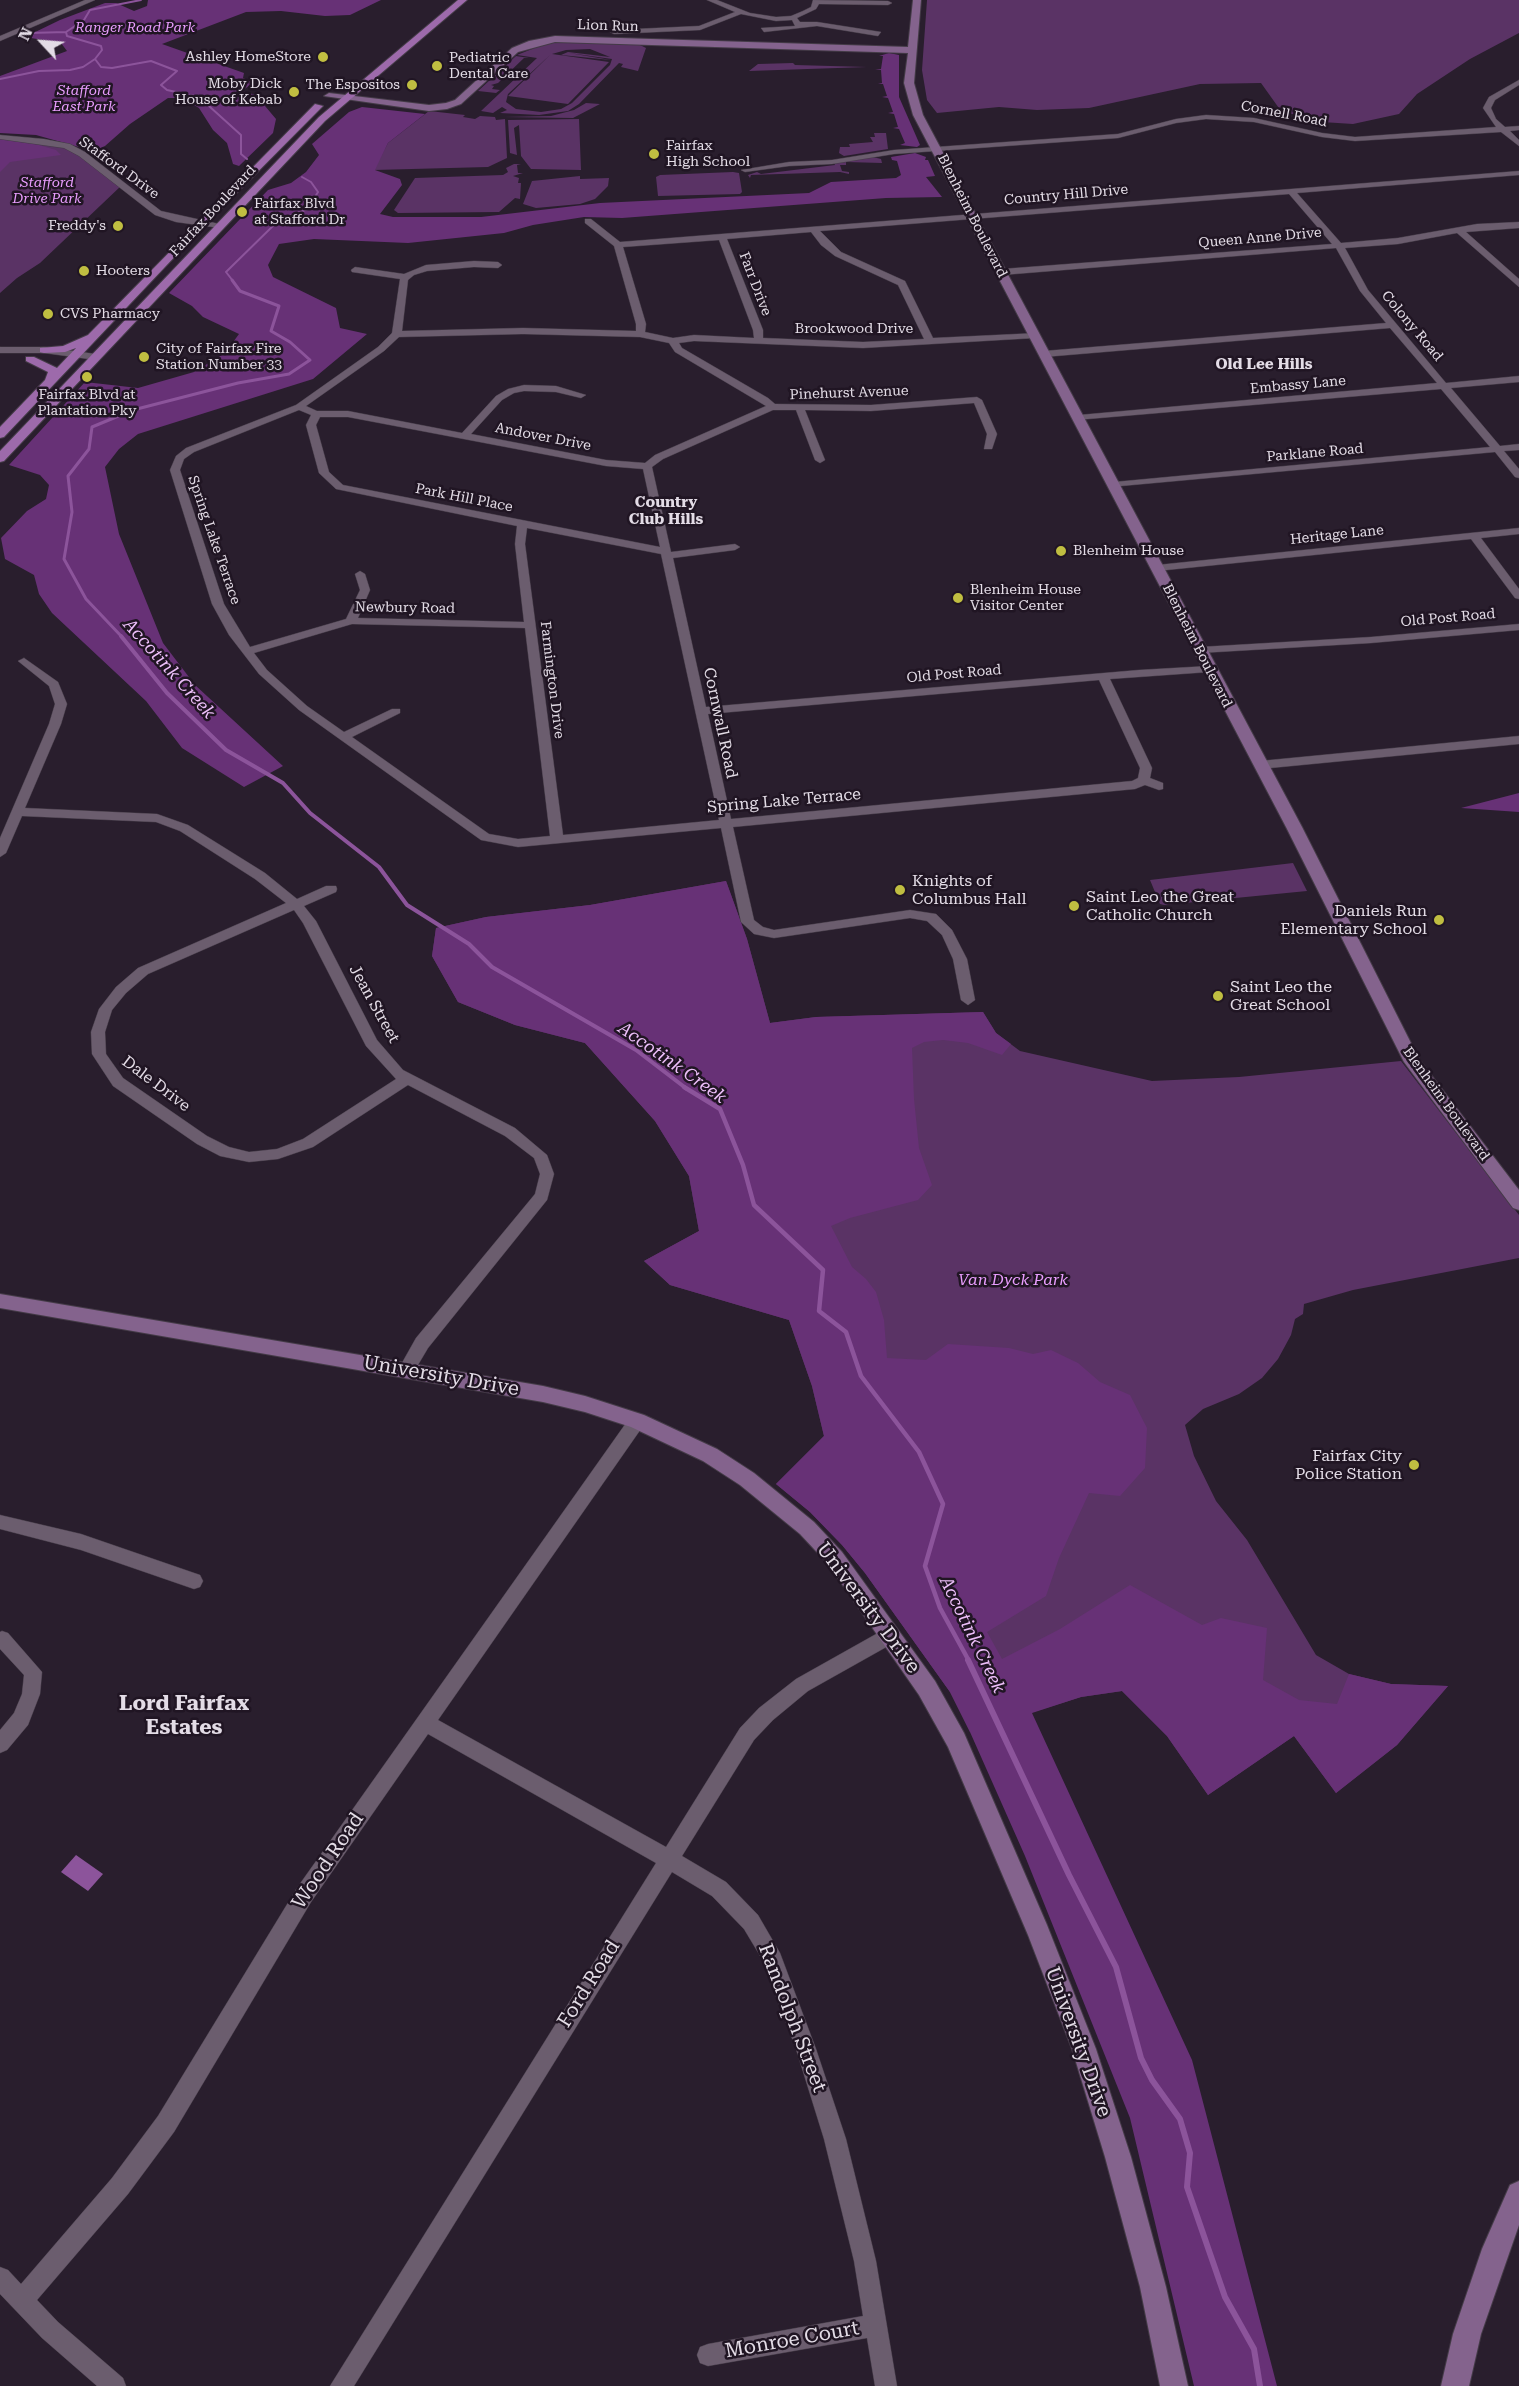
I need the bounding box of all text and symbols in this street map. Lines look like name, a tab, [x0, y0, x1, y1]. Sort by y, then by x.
north arrow	[12, 12, 72, 72]
street label: Lion Run	[577, 17, 639, 35]
park label: Ranger Road Park	[75, 20, 195, 36]
text: N	[14, 24, 37, 44]
place label: Ashley HomeStore	[186, 49, 311, 65]
marker: Ashley HomeStore	[316, 50, 330, 64]
place label: Pediatric Dental Care	[449, 50, 528, 82]
marker: Pediatric Dental Care	[430, 59, 444, 73]
place label: Moby Dick House of Kebab	[175, 76, 282, 108]
place label: The Espositos	[305, 77, 400, 93]
marker: The Espositos	[405, 78, 419, 92]
park label: Stafford East Park	[52, 83, 116, 116]
marker: Moby Dick House of Kebab	[287, 85, 301, 99]
street label: Cornell Road	[1239, 97, 1329, 131]
street label: Stafford Drive	[76, 133, 162, 203]
place label: Fairfax High School	[666, 138, 750, 170]
marker: Fairfax High School	[647, 147, 661, 161]
street label: Blenheim Boulevard	[934, 151, 1010, 281]
street label: Fairfax Boulevard	[166, 162, 260, 260]
park label: Stafford Drive Park	[13, 175, 81, 208]
street label: Country Hill Drive	[1003, 181, 1129, 209]
place label: Fairfax Blvd at Stafford Dr	[254, 196, 345, 228]
marker: Fairfax Blvd at Stafford Dr	[235, 205, 249, 219]
place label: Freddy's	[48, 218, 106, 234]
marker: Freddy's	[111, 219, 125, 233]
street label: Queen Anne Drive	[1198, 224, 1322, 252]
street label: Farr Drive	[735, 250, 775, 318]
place label: Hooters	[96, 263, 150, 279]
marker: Hooters	[77, 264, 91, 278]
street label: Colony Road	[1378, 287, 1446, 365]
place label: CVS Pharmacy	[60, 306, 160, 322]
marker: CVS Pharmacy	[41, 307, 55, 321]
street label: Brookwood Drive	[795, 321, 913, 337]
place label: City of Fairfax Fire Station Number 33	[156, 341, 282, 374]
marker: City of Fairfax Fire Station Number 33	[137, 350, 151, 364]
district label: Old Lee Hills	[1216, 356, 1312, 374]
marker: Fairfax Blvd at Plantation Pky	[80, 370, 94, 384]
street label: Embassy Lane	[1249, 372, 1347, 398]
street label: Pinehurst Avenue	[789, 383, 909, 403]
place label: Fairfax Blvd at Plantation Pky	[37, 387, 137, 419]
street label: Andover Drive	[494, 419, 592, 455]
street label: Parklane Road	[1266, 440, 1364, 466]
street label: Spring Lake Terrace	[184, 473, 244, 607]
street label: Park Hill Place	[414, 480, 514, 516]
district label: Country Club Hills	[629, 494, 703, 529]
street label: Heritage Lane	[1289, 522, 1385, 548]
place label: Blenheim House	[1073, 543, 1184, 559]
marker: Blenheim House	[1054, 544, 1068, 558]
street label: Blenheim Boulevard	[1159, 581, 1235, 711]
place label: Blenheim House Visitor Center	[970, 582, 1081, 614]
marker: Blenheim House Visitor Center	[951, 591, 965, 605]
street label: Newbury Road	[355, 599, 455, 617]
street label: Old Post Road	[1400, 605, 1496, 631]
water label: Accotink Creek	[118, 615, 220, 723]
street label: Farmington Drive	[536, 620, 568, 740]
street label: Old Post Road	[906, 661, 1002, 687]
street label: Cornwall Road	[699, 666, 741, 780]
street label: Spring Lake Terrace	[706, 785, 862, 817]
place label: Knights of Columbus Hall	[912, 871, 1026, 909]
marker: Knights of Columbus Hall	[893, 883, 907, 897]
place label: Saint Leo the Great Catholic Church	[1086, 887, 1234, 925]
marker: Saint Leo the Great Catholic Church	[1067, 899, 1081, 913]
place label: Daniels Run Elementary School	[1280, 901, 1427, 939]
marker: Daniels Run Elementary School	[1432, 913, 1446, 927]
street label: Jean Street	[345, 962, 403, 1046]
place label: Saint Leo the Great School	[1230, 977, 1332, 1015]
marker: Saint Leo the Great School	[1211, 989, 1225, 1003]
water label: Accotink Creek	[614, 1018, 730, 1108]
street label: Blenheim Boulevard	[1399, 1044, 1493, 1164]
street label: Dale Drive	[118, 1052, 194, 1116]
park label: Van Dyck Park	[958, 1270, 1068, 1290]
street label: University Drive	[361, 1350, 521, 1402]
place label: Fairfax City Police Station	[1295, 1446, 1402, 1484]
marker: Fairfax City Police Station	[1407, 1458, 1421, 1472]
street label: University Drive	[811, 1538, 925, 1678]
water label: Accotink Creek	[934, 1573, 1010, 1697]
district label: Lord Fairfax Estates	[119, 1691, 249, 1741]
street label: Wood Road	[287, 1808, 369, 1914]
street label: Ford Road	[553, 1936, 625, 2032]
street label: Randolph Street	[753, 1940, 831, 2096]
street label: University Drive	[1040, 1964, 1116, 2120]
street label: Monroe Court	[723, 2316, 861, 2364]

